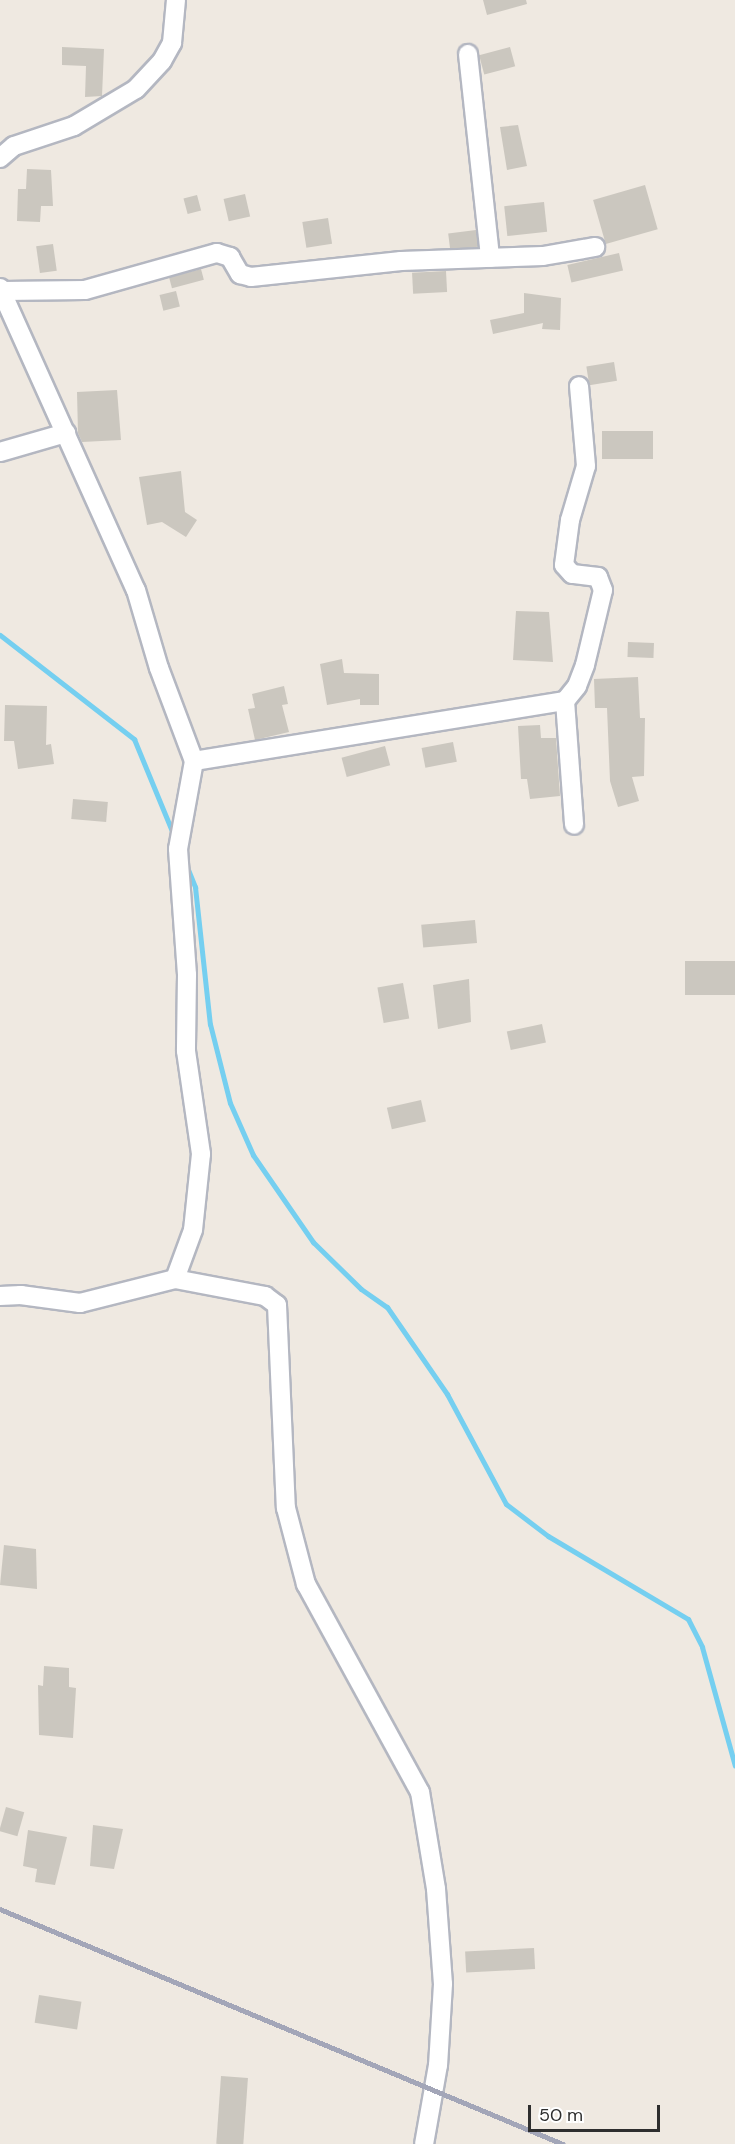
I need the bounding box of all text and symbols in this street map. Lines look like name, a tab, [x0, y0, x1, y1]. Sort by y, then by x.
scale bar	[531, 2093, 663, 2131]
text: 50 m	[539, 2103, 583, 2127]

